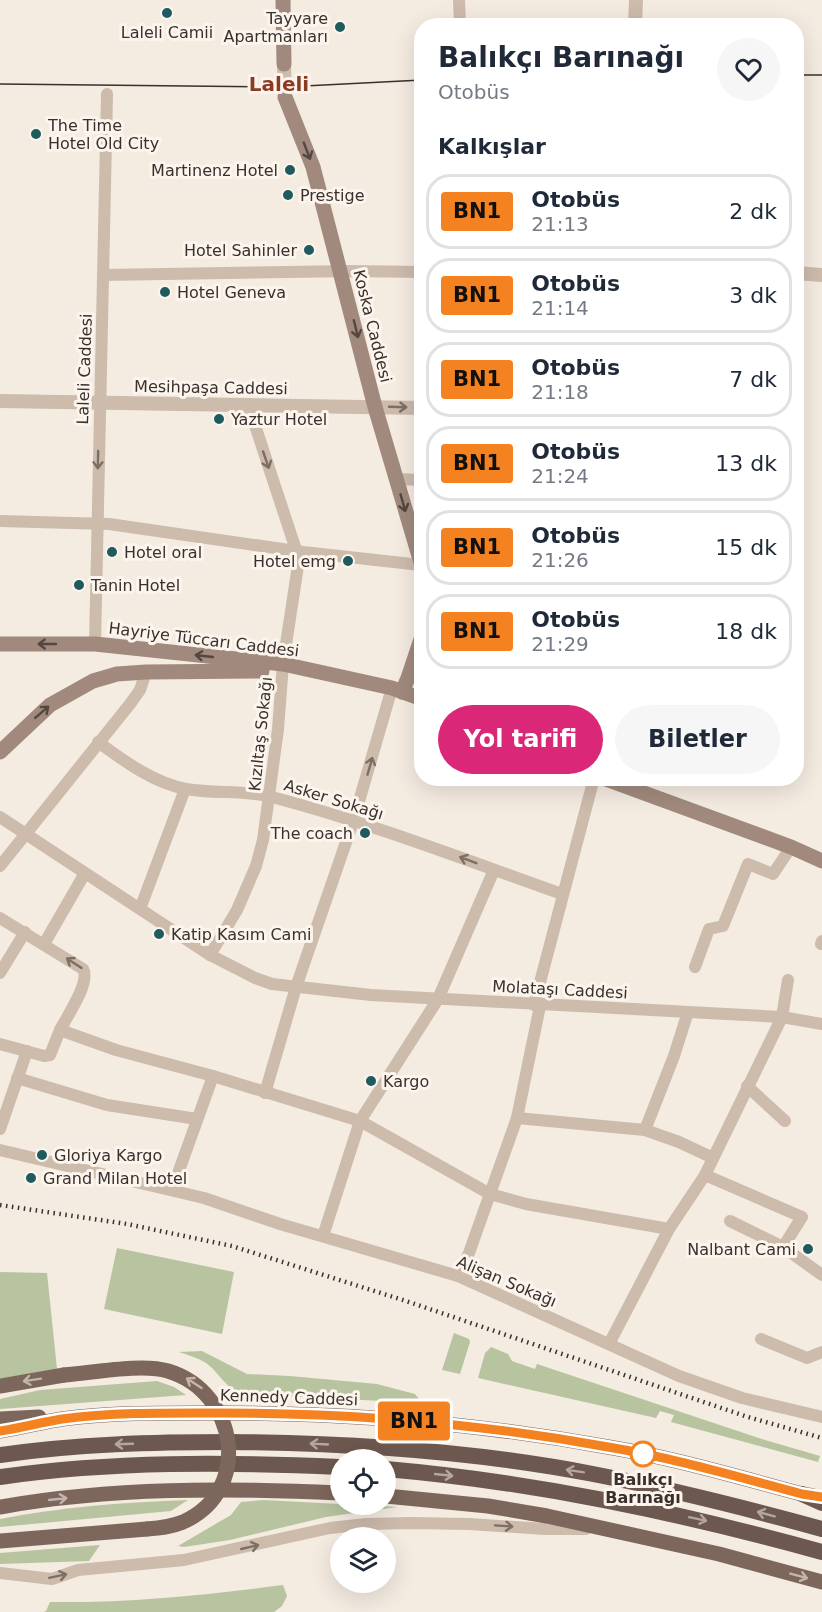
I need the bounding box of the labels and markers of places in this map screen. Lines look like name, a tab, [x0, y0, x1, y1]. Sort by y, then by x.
marker: Laleli Camii	[160, 6, 174, 20]
place label: Tayyare Apartmanları	[223, 9, 328, 46]
marker: Tayyare Apartmanları	[333, 20, 347, 34]
place label: Laleli Camii	[121, 23, 213, 42]
place label: The Time Hotel Old City	[47, 116, 159, 153]
marker: The Time Hotel Old City	[29, 127, 43, 141]
place label: Martinenz Hotel	[151, 161, 278, 180]
marker: Martinenz Hotel	[283, 163, 297, 177]
place label: Prestige	[300, 186, 365, 205]
marker: Prestige	[281, 188, 295, 202]
place label: Hotel Sahinler	[184, 241, 297, 260]
marker: Hotel Sahinler	[302, 243, 316, 257]
place label: Hotel Geneva	[177, 283, 286, 302]
marker: Hotel Geneva	[158, 285, 172, 299]
place label: Yaztur Hotel	[230, 410, 327, 429]
marker: Yaztur Hotel	[212, 412, 226, 426]
place label: Hotel oral	[124, 543, 202, 562]
marker: Hotel oral	[105, 545, 119, 559]
place label: Hotel emg	[253, 552, 336, 571]
marker: Hotel emg	[341, 554, 355, 568]
place label: Tanin Hotel	[90, 576, 180, 595]
marker: Tanin Hotel	[72, 578, 86, 592]
place label: The coach	[270, 824, 353, 843]
marker: The coach	[358, 826, 372, 840]
place label: Katip Kasım Cami	[171, 925, 311, 944]
marker: Katip Kasım Cami	[152, 927, 166, 941]
place label: Kargo	[383, 1072, 429, 1091]
marker: Kargo	[364, 1074, 378, 1088]
place label: Gloriya Kargo	[54, 1146, 162, 1165]
marker: Gloriya Kargo	[35, 1148, 49, 1162]
place label: Grand Milan Hotel	[43, 1169, 187, 1188]
marker: Grand Milan Hotel	[24, 1171, 38, 1185]
place label: Nalbant Cami	[687, 1240, 796, 1259]
marker: Nalbant Cami	[801, 1242, 815, 1256]
marker: Balıkçı Barınağı	[630, 1441, 656, 1467]
place label: Balıkçı Barınağı	[605, 1470, 681, 1507]

